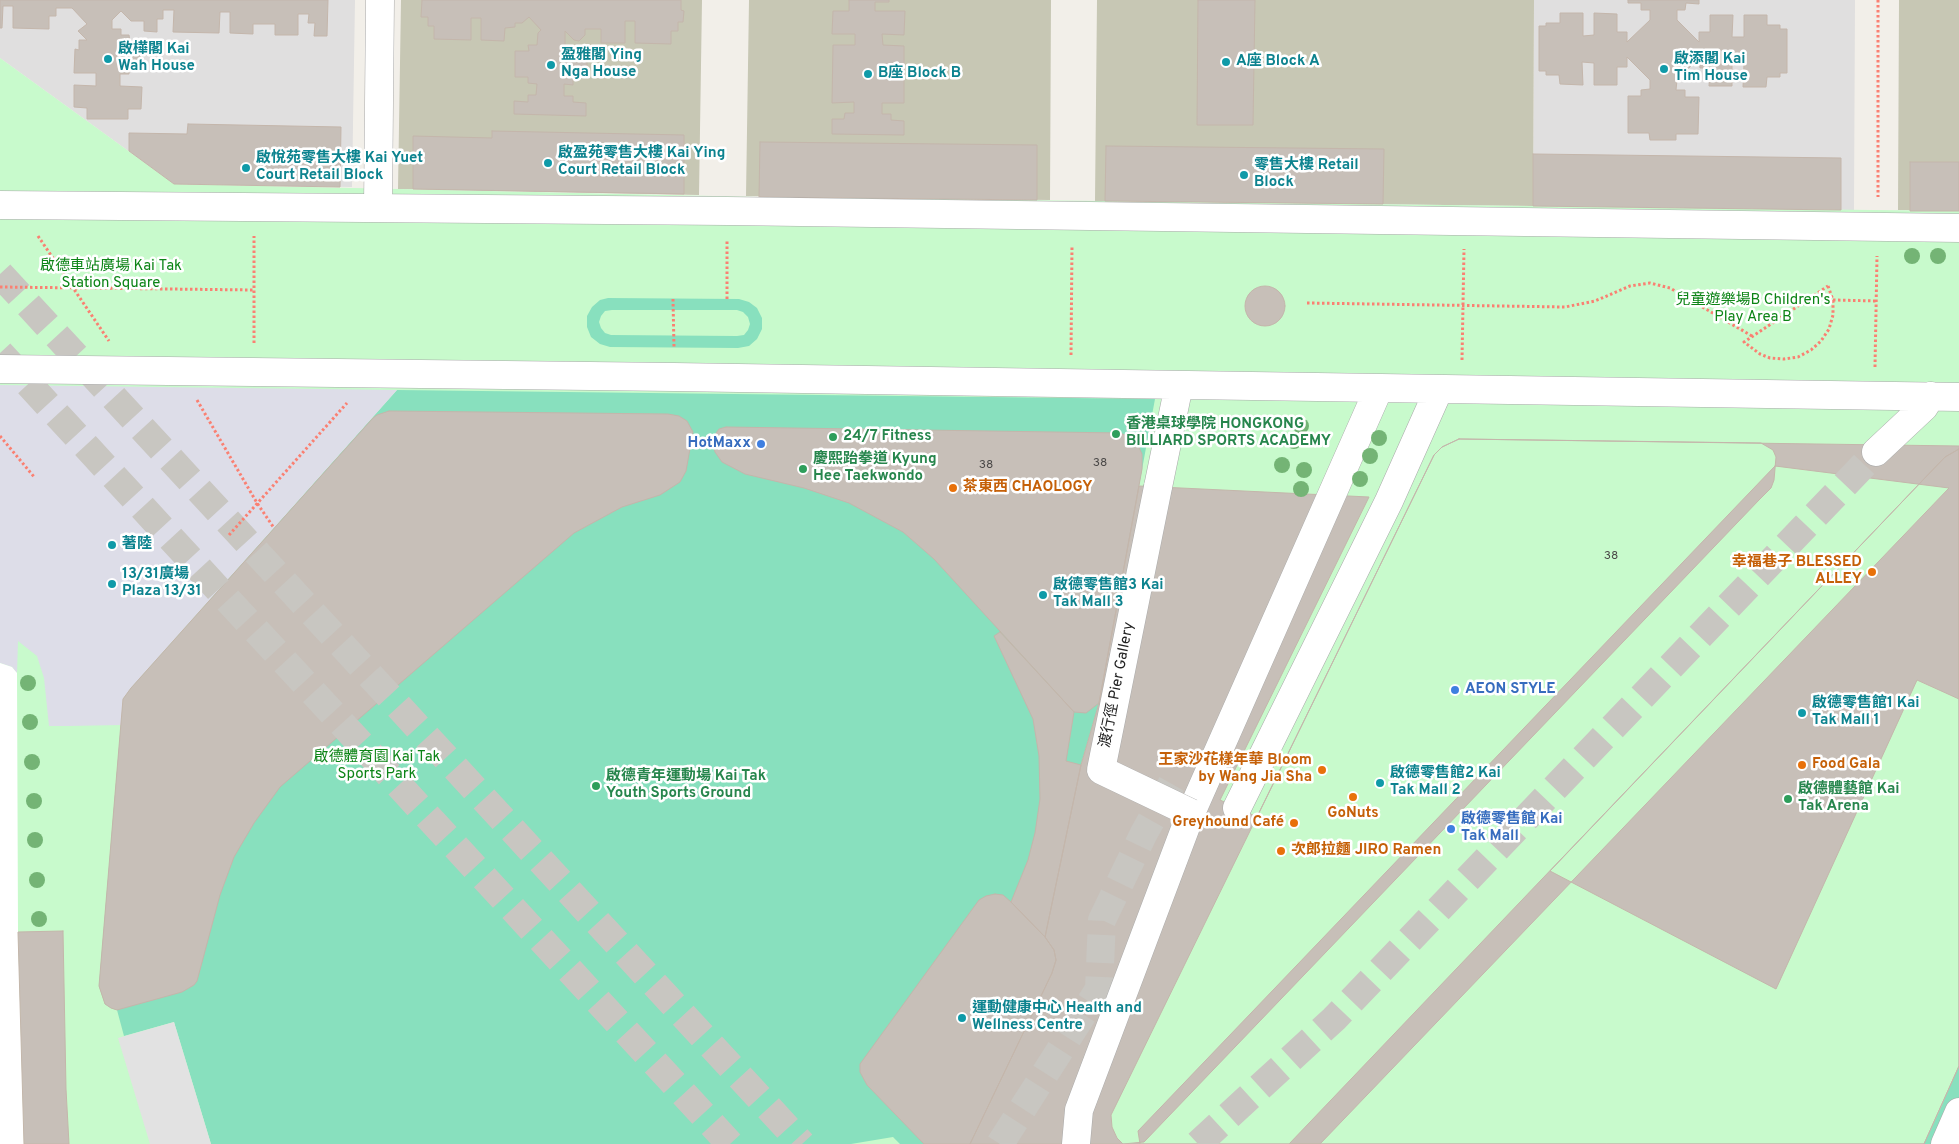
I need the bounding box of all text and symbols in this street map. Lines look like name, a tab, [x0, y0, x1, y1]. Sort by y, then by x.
place label: 啟樺閣 Kai Wah House	[118, 41, 195, 76]
place label: 盈雅閣 Ying Nga House	[561, 47, 642, 82]
place label: 啟添閣 Kai Tim House	[1674, 51, 1748, 86]
marker: 啟樺閣 Kai Wah House	[102, 53, 114, 65]
place label: A座 Block A	[1236, 53, 1320, 71]
marker: A座 Block A	[1220, 56, 1232, 68]
marker: 盈雅閣 Ying Nga House	[545, 59, 557, 71]
marker: 啟添閣 Kai Tim House	[1658, 63, 1670, 75]
place label: B座 Block B	[878, 65, 961, 83]
marker: B座 Block B	[862, 68, 874, 80]
place label: 啟盈苑零售大樓 Kai Ying Court Retail Block	[558, 145, 725, 180]
place label: 啟悅苑零售大樓 Kai Yuet Court Retail Block	[256, 150, 423, 185]
marker: 啟盈苑零售大樓 Kai Ying Court Retail Block	[542, 157, 554, 169]
place label: 零售大樓 Retail Block	[1254, 157, 1359, 192]
marker: 啟悅苑零售大樓 Kai Yuet Court Retail Block	[240, 162, 252, 174]
marker: 零售大樓 Retail Block	[1238, 169, 1250, 181]
park label: 啟德車站廣場 Kai Tak Station Square	[40, 258, 182, 293]
park label: 兒童遊樂場B Children's Play Area B	[1675, 292, 1831, 327]
place label: 香港桌球學院 HONGKONG BILLIARD SPORTS ACADEMY	[1126, 416, 1331, 451]
place label: 24/7 Fitness	[843, 428, 932, 446]
marker: 香港桌球學院 HONGKONG BILLIARD SPORTS ACADEMY	[1110, 428, 1122, 440]
marker: 24/7 Fitness	[827, 431, 839, 443]
place label: HotMaxx	[688, 435, 751, 453]
marker: HotMaxx	[755, 438, 767, 450]
place label: 慶熙跆拳道 Kyung Hee Taekwondo	[813, 451, 937, 486]
house number: 38	[1093, 457, 1107, 471]
house number: 38	[979, 459, 993, 473]
marker: 慶熙跆拳道 Kyung Hee Taekwondo	[797, 463, 809, 475]
place label: 茶東西 CHAOLOGY	[963, 479, 1092, 497]
marker: 茶東西 CHAOLOGY	[947, 482, 959, 494]
place label: 著陸	[122, 536, 152, 554]
marker: 著陸	[106, 539, 118, 551]
house number: 38	[1604, 550, 1618, 564]
place label: 幸福巷子 BLESSED ALLEY	[1732, 554, 1862, 589]
place label: 13/31廣場 Plaza 13/31	[122, 566, 202, 601]
marker: 幸福巷子 BLESSED ALLEY	[1866, 566, 1878, 578]
place label: 啟德零售館3 Kai Tak Mall 3	[1053, 577, 1164, 612]
marker: 13/31廣場 Plaza 13/31	[106, 578, 118, 590]
marker: 啟德零售館3 Kai Tak Mall 3	[1037, 589, 1049, 601]
street label: 渡行徑 Pier Gallery	[1097, 621, 1139, 749]
place label: AEON STYLE	[1465, 681, 1556, 699]
marker: AEON STYLE	[1449, 684, 1461, 696]
place label: 啟德零售館1 Kai Tak Mall 1	[1812, 695, 1920, 730]
marker: 啟德零售館1 Kai Tak Mall 1	[1796, 707, 1808, 719]
park label: 啟德體育園 Kai Tak Sports Park	[313, 749, 441, 784]
place label: 王家沙·花樣年華 Bloom by Wang Jia Sha	[1158, 752, 1312, 787]
place label: Food Gala	[1812, 756, 1880, 774]
marker: Food Gala	[1796, 759, 1808, 771]
marker: 王家沙·花樣年華 Bloom by Wang Jia Sha	[1316, 764, 1328, 776]
place label: 啟德零售館2 Kai Tak Mall 2	[1390, 765, 1501, 800]
place label: 啟德青年運動場 Kai Tak Youth Sports Ground	[606, 768, 766, 803]
marker: 啟德零售館2 Kai Tak Mall 2	[1374, 777, 1386, 789]
marker: 啟德青年運動場 Kai Tak Youth Sports Ground	[590, 780, 602, 792]
place label: 啟德體藝館 Kai Tak Arena	[1798, 781, 1900, 816]
marker: GoNuts	[1347, 791, 1359, 803]
marker: 啟德體藝館 Kai Tak Arena	[1782, 793, 1794, 805]
place label: GoNuts	[1327, 805, 1379, 823]
place label: 啟德零售館 Kai Tak Mall	[1461, 811, 1563, 846]
place label: Greyhound Café	[1172, 814, 1284, 832]
marker: Greyhound Café	[1288, 817, 1300, 829]
marker: 啟德零售館 Kai Tak Mall	[1445, 823, 1457, 835]
place label: 次郎拉麵 JIRO Ramen	[1291, 842, 1441, 860]
marker: 次郎拉麵 JIRO Ramen	[1275, 845, 1287, 857]
place label: 運動健康中心 Health and Wellness Centre	[972, 1000, 1142, 1035]
marker: 運動健康中心 Health and Wellness Centre	[956, 1012, 968, 1024]

